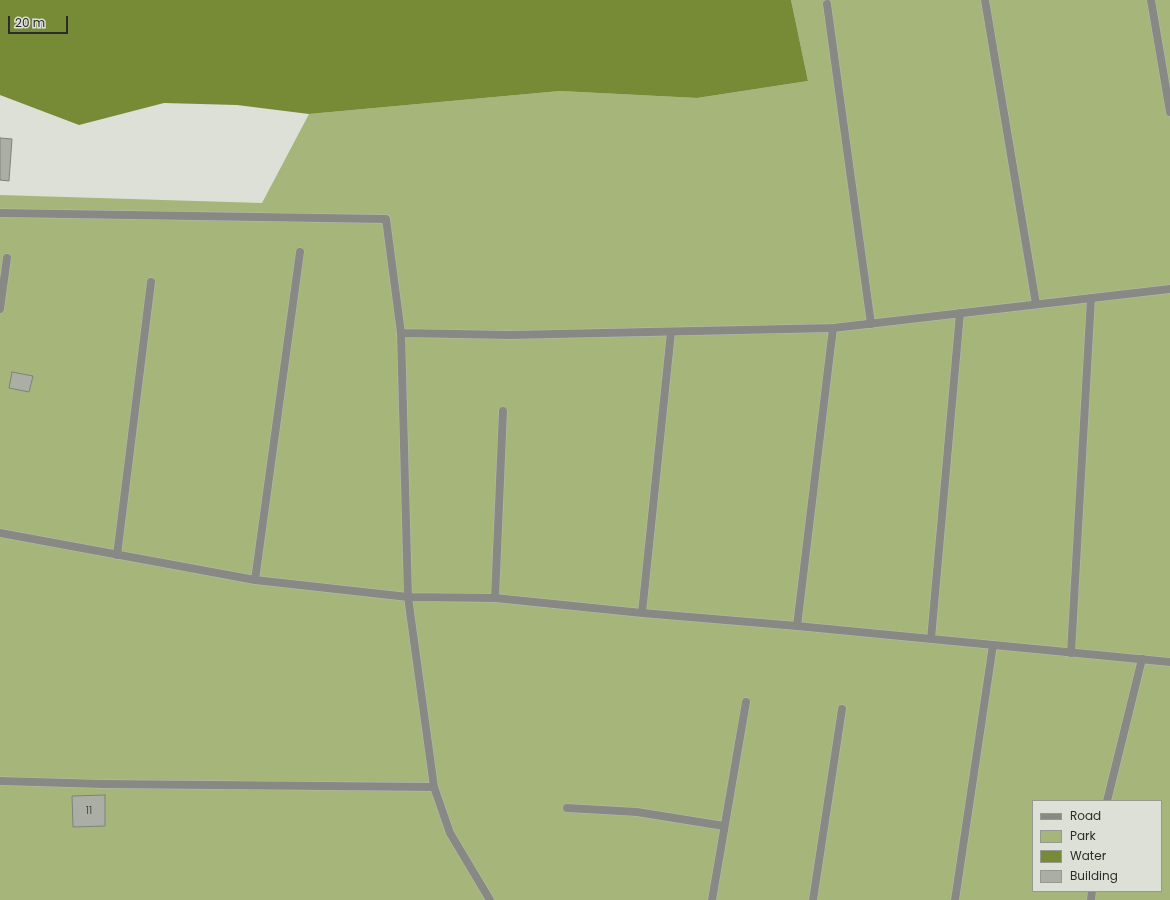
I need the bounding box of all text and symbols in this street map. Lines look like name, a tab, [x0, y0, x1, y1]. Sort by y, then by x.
scale bar	[10, 8, 70, 34]
text: 20 m	[15, 14, 45, 31]
legend	[1032, 800, 1162, 892]
house number: 11	[86, 805, 92, 817]
text: Road	[1070, 807, 1101, 824]
text: Park	[1070, 827, 1096, 844]
text: Water	[1070, 847, 1106, 864]
text: Building	[1070, 867, 1118, 884]

